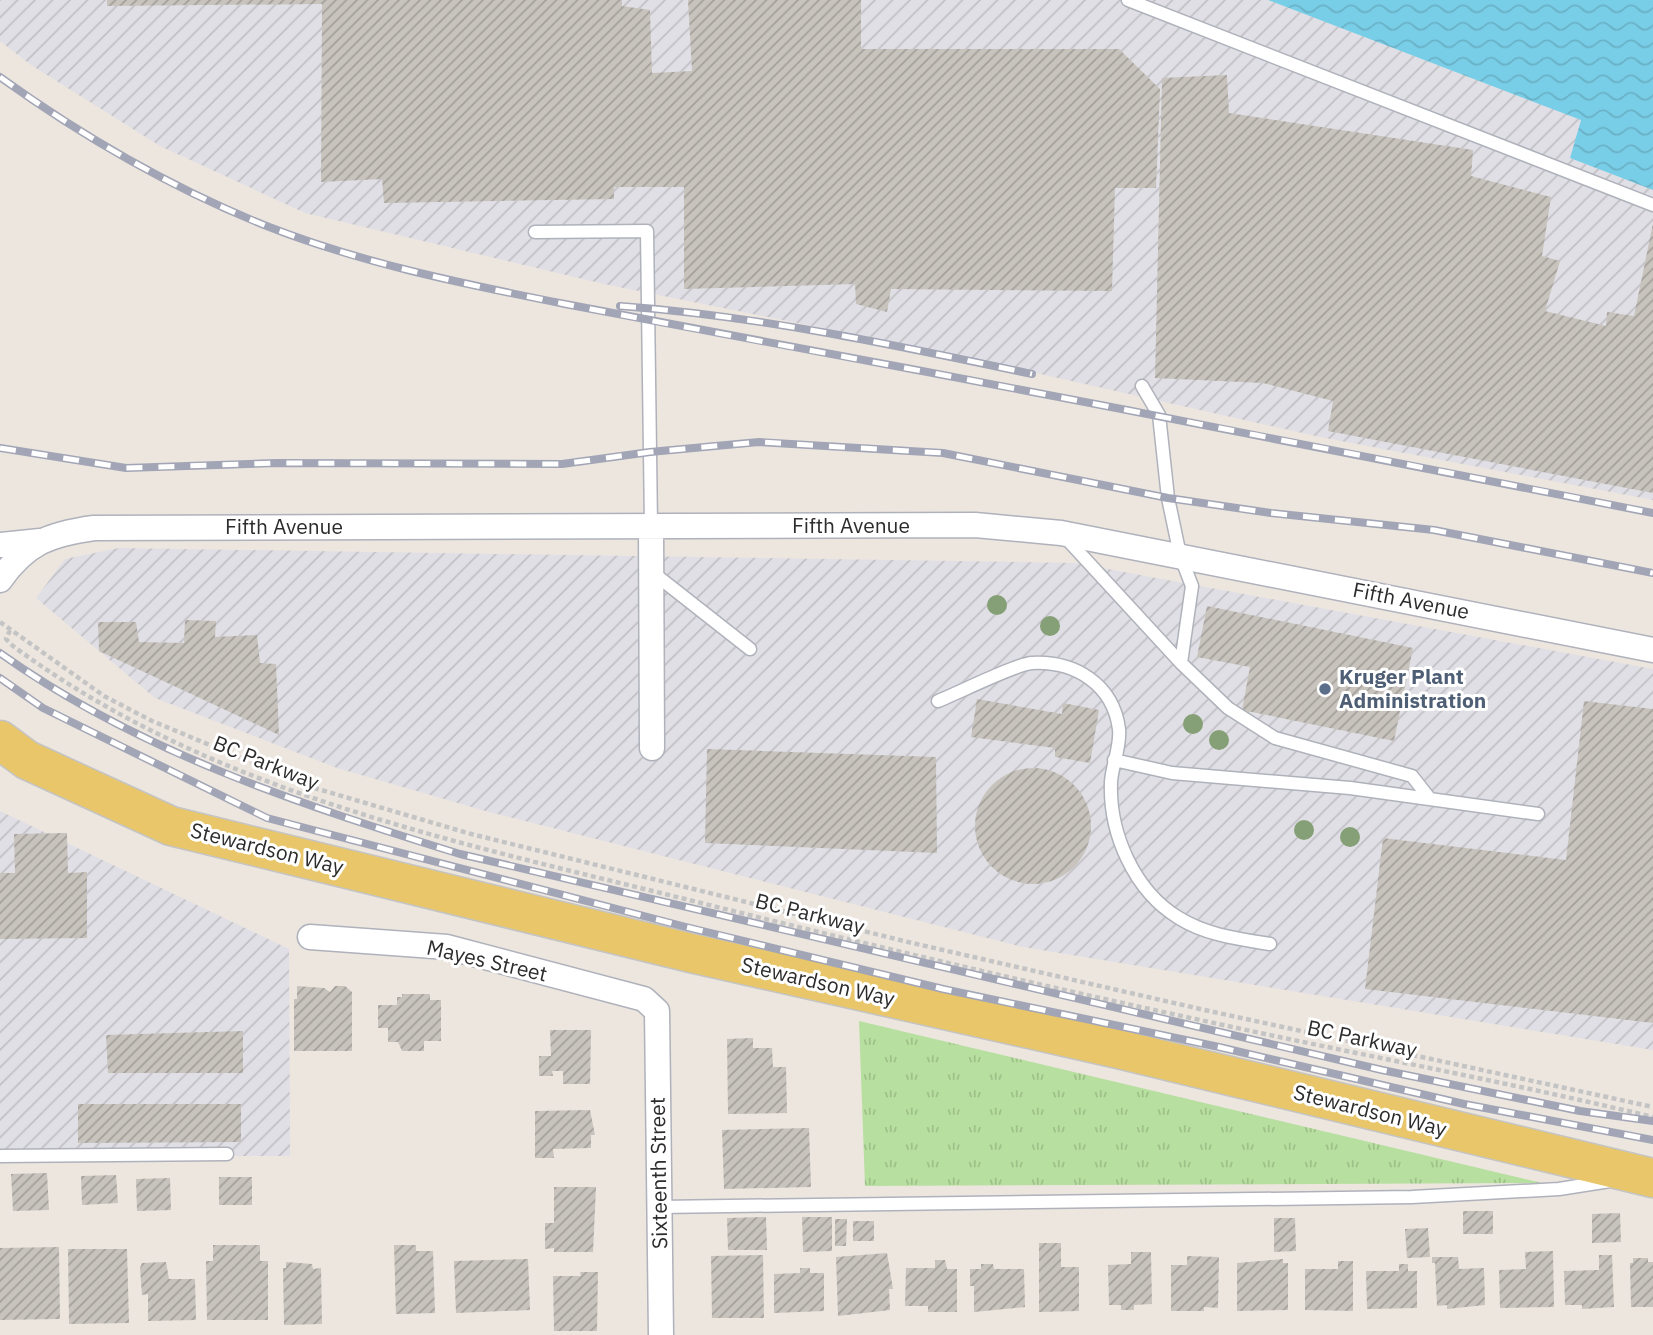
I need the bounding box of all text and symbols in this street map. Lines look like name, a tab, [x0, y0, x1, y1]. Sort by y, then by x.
street label: Fifth Avenue	[792, 511, 910, 539]
street label: Fifth Avenue	[225, 512, 343, 540]
street label: Fifth Avenue	[1351, 575, 1472, 625]
place label: Kruger Plant Administration	[1339, 662, 1486, 714]
marker: Kruger Plant Administration	[1317, 681, 1333, 697]
street label: BC Parkway	[209, 728, 324, 796]
street label: Stewardson Way	[188, 815, 347, 881]
street label: BC Parkway	[753, 886, 868, 940]
street label: Mayes Street	[424, 933, 550, 987]
street label: Stewardson Way	[739, 950, 898, 1012]
street label: BC Parkway	[1305, 1013, 1420, 1063]
street label: Stewardson Way	[1291, 1077, 1450, 1143]
street label: Sixteenth Street	[643, 1097, 673, 1249]

